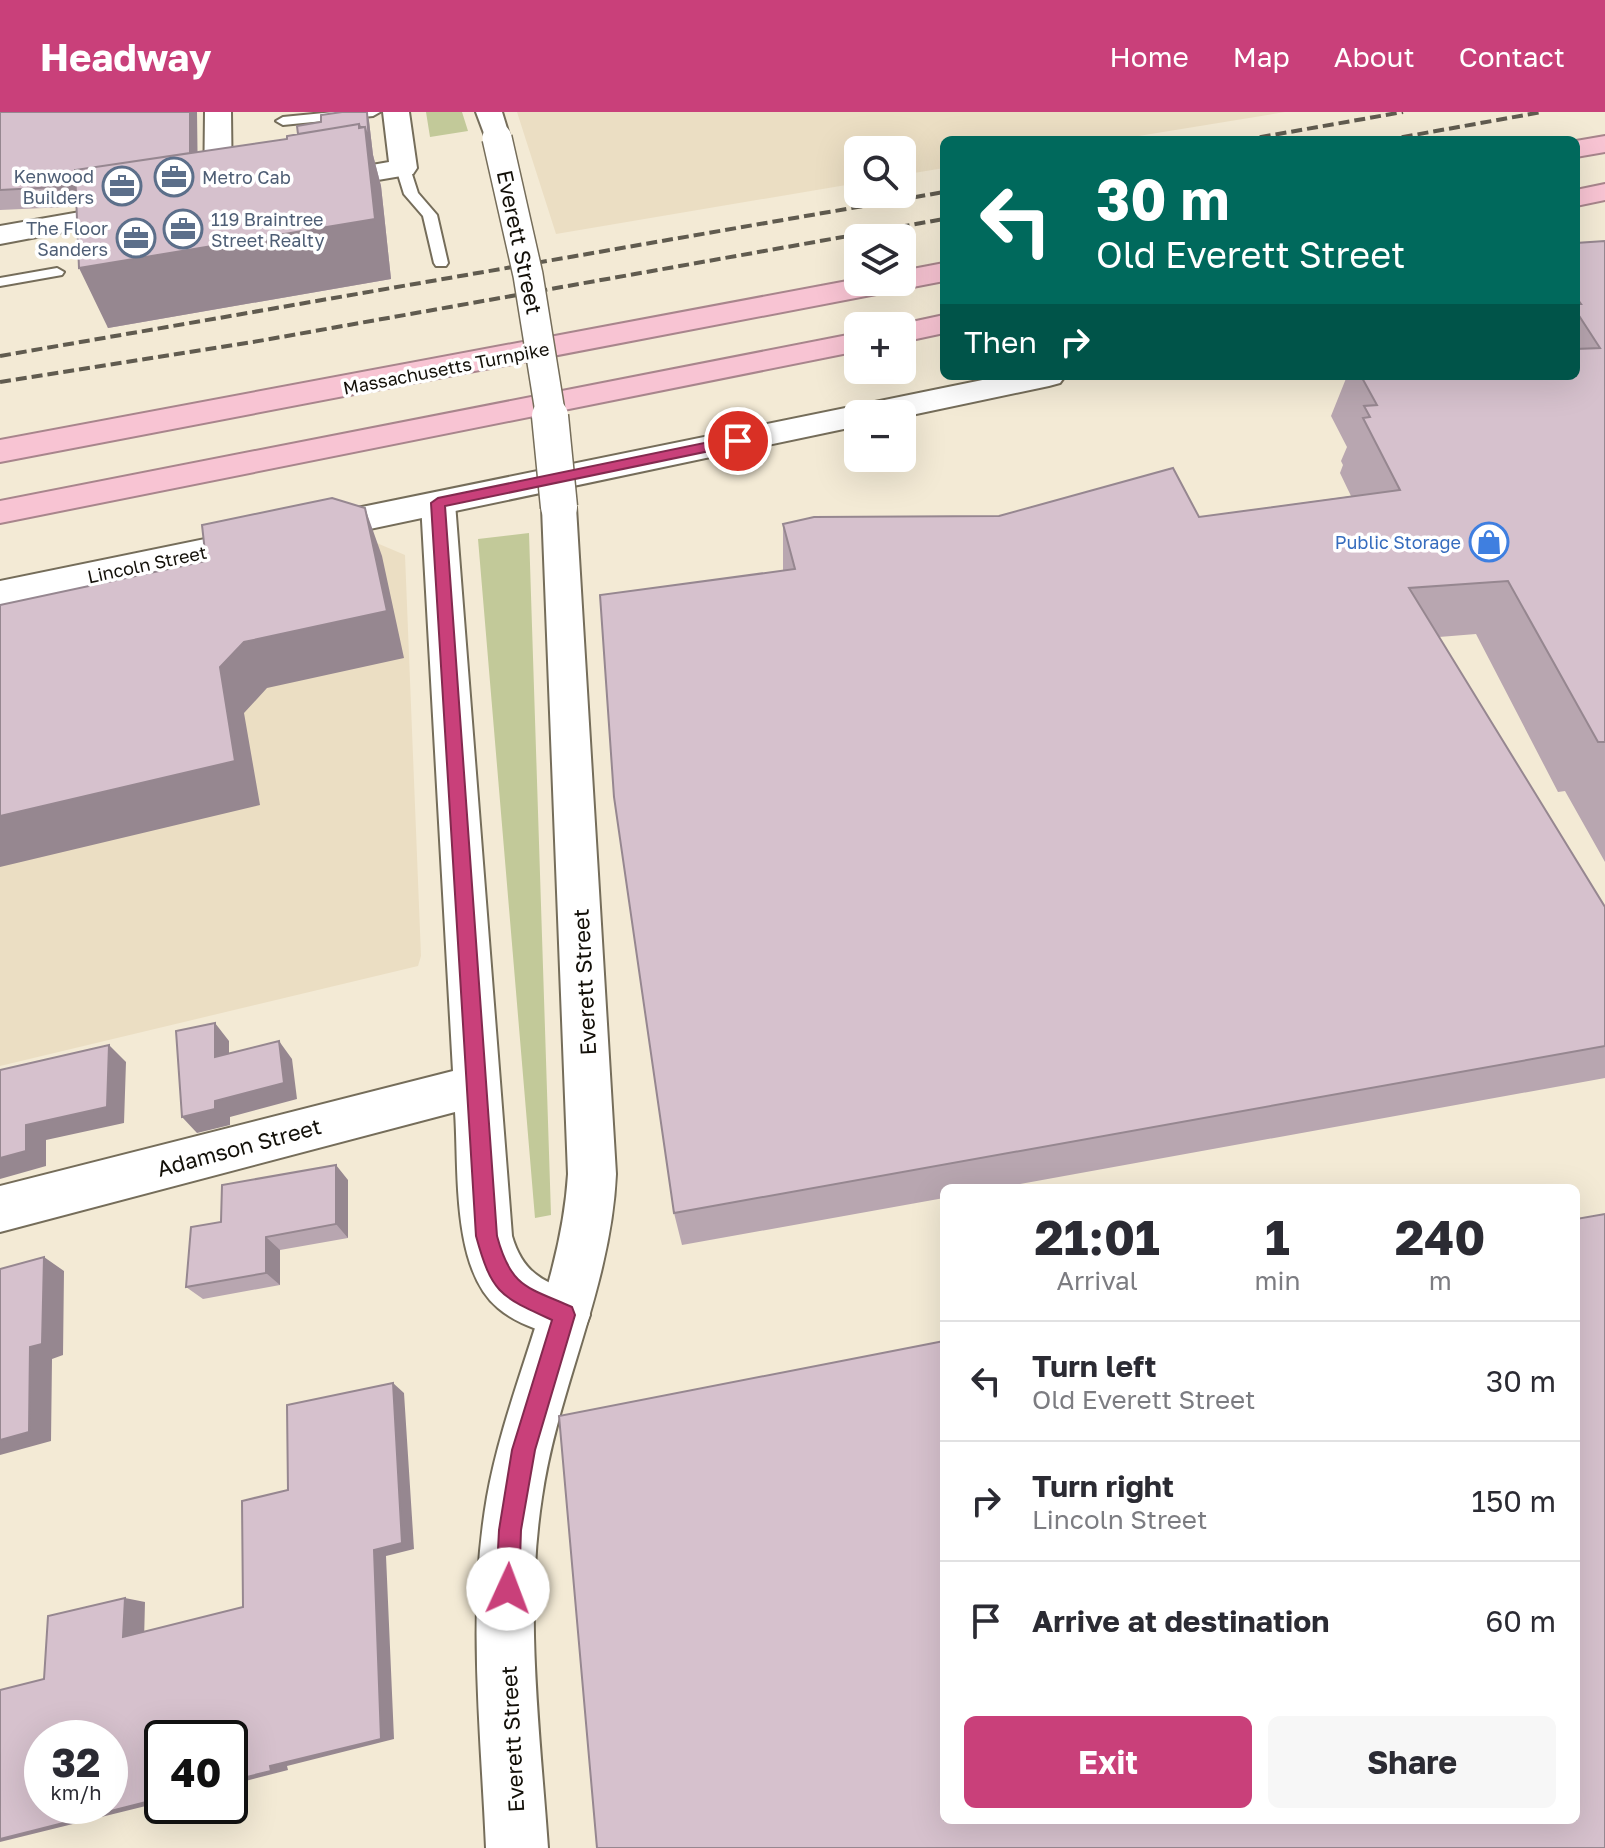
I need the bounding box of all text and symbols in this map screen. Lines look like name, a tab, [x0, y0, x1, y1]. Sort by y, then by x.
text: Headway	[40, 34, 212, 79]
text: Home	[1110, 40, 1189, 73]
text: Map	[1233, 40, 1290, 73]
text: About	[1334, 40, 1415, 73]
text: Contact	[1459, 40, 1565, 73]
map controls	[844, 136, 916, 472]
button: search	[844, 136, 916, 208]
office icon: Metro Cab	[153, 156, 195, 198]
place label: Kenwood Builders	[14, 165, 94, 208]
office icon: Kenwood Builders	[101, 165, 143, 207]
text: 30 m	[1096, 165, 1230, 232]
place label: Metro Cab	[202, 166, 291, 188]
street label: Everett Street	[492, 167, 548, 317]
icon: left	[964, 168, 1068, 272]
office icon: 119 Braintree Street Realty	[162, 208, 204, 250]
place label: 119 Braintree Street Realty	[211, 208, 325, 251]
place label: The Floor Sanders	[26, 217, 108, 260]
office icon: The Floor Sanders	[115, 217, 157, 259]
button: layers	[844, 224, 916, 296]
text: Old Everett Street	[1096, 233, 1405, 276]
button: +	[844, 312, 916, 384]
icon: right	[1053, 320, 1097, 364]
text: Then	[964, 324, 1037, 360]
street label: Massachusetts Turnpike	[341, 337, 551, 399]
button: −	[844, 400, 916, 472]
pin	[704, 407, 772, 475]
icon: arrive	[716, 419, 760, 463]
shop icon: Public Storage	[1468, 521, 1510, 563]
place label: Public Storage	[1335, 531, 1461, 553]
street label: Lincoln Street	[85, 541, 209, 587]
street label: Everett Street	[567, 908, 601, 1056]
street label: Adamson Street	[154, 1112, 324, 1182]
text: 21:01	[1035, 1208, 1160, 1266]
text: 1	[1265, 1208, 1290, 1266]
text: 240	[1395, 1208, 1485, 1266]
text: Arrival	[1056, 1265, 1138, 1296]
text: min	[1254, 1265, 1300, 1296]
text: m	[1429, 1265, 1452, 1296]
text: Turn left	[1032, 1348, 1157, 1384]
icon: left	[964, 1359, 1008, 1403]
text: 30 m	[1486, 1363, 1556, 1399]
text: Old Everett Street	[1032, 1384, 1255, 1415]
text: Turn right	[1032, 1468, 1174, 1504]
icon: right	[964, 1479, 1008, 1523]
text: 150 m	[1471, 1483, 1556, 1519]
text: Lincoln Street	[1032, 1504, 1207, 1535]
position arrow	[466, 1547, 550, 1631]
icon: arrive	[964, 1599, 1008, 1643]
text: Arrive at destination	[1032, 1603, 1329, 1639]
text: 60 m	[1485, 1603, 1556, 1639]
street label: Everett Street	[495, 1665, 529, 1813]
button: Exit	[964, 1716, 1252, 1808]
button: Share	[1268, 1716, 1556, 1808]
speed limit sign: 40	[144, 1720, 248, 1824]
text: 32	[52, 1738, 100, 1786]
text: km/h	[51, 1780, 101, 1804]

